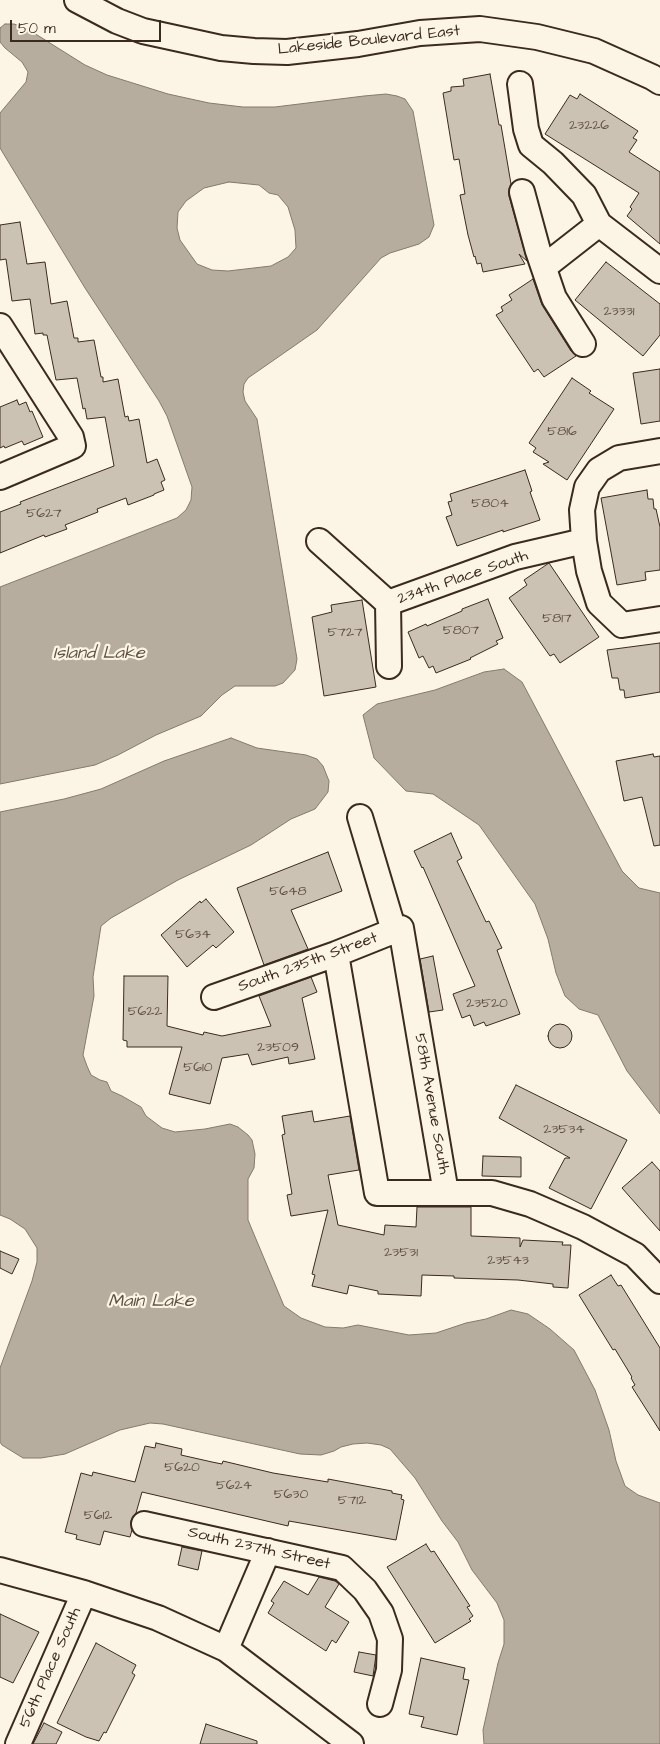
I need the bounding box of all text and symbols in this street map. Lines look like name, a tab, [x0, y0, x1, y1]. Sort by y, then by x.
scale bar	[12, 10, 164, 42]
text: 50 m	[18, 18, 56, 39]
street label: Lakeside Boulevard East	[277, 22, 461, 60]
house number: 23226	[569, 118, 609, 134]
house number: 23331	[603, 304, 635, 320]
house number: 5816	[547, 424, 577, 440]
house number: 5804	[471, 496, 509, 512]
house number: 5627	[26, 506, 62, 522]
street label: 234th Place South	[395, 547, 531, 609]
house number: 5817	[542, 611, 572, 627]
house number: 5807	[443, 623, 479, 639]
house number: 5727	[327, 625, 363, 641]
water label: Island Lake	[53, 643, 145, 665]
house number: 5648	[269, 884, 307, 900]
house number: 5634	[175, 927, 211, 943]
street label: South 235th Street	[236, 929, 380, 997]
house number: 23520	[466, 996, 508, 1012]
house number: 5622	[128, 1004, 162, 1020]
street label: 58th Avenue South	[409, 1032, 453, 1176]
house number: 23509	[257, 1040, 299, 1056]
house number: 5610	[183, 1060, 213, 1076]
house number: 23534	[543, 1122, 585, 1138]
house number: 23531	[384, 1245, 418, 1261]
house number: 23543	[487, 1253, 529, 1269]
water label: Main Lake	[108, 1291, 194, 1313]
house number: 5620	[164, 1460, 200, 1476]
house number: 5624	[216, 1478, 252, 1494]
house number: 5630	[274, 1487, 308, 1503]
house number: 5712	[338, 1493, 366, 1509]
house number: 5612	[84, 1508, 112, 1524]
street label: South 237th Street	[186, 1523, 332, 1575]
street label: 56th Place South	[16, 1605, 86, 1731]

